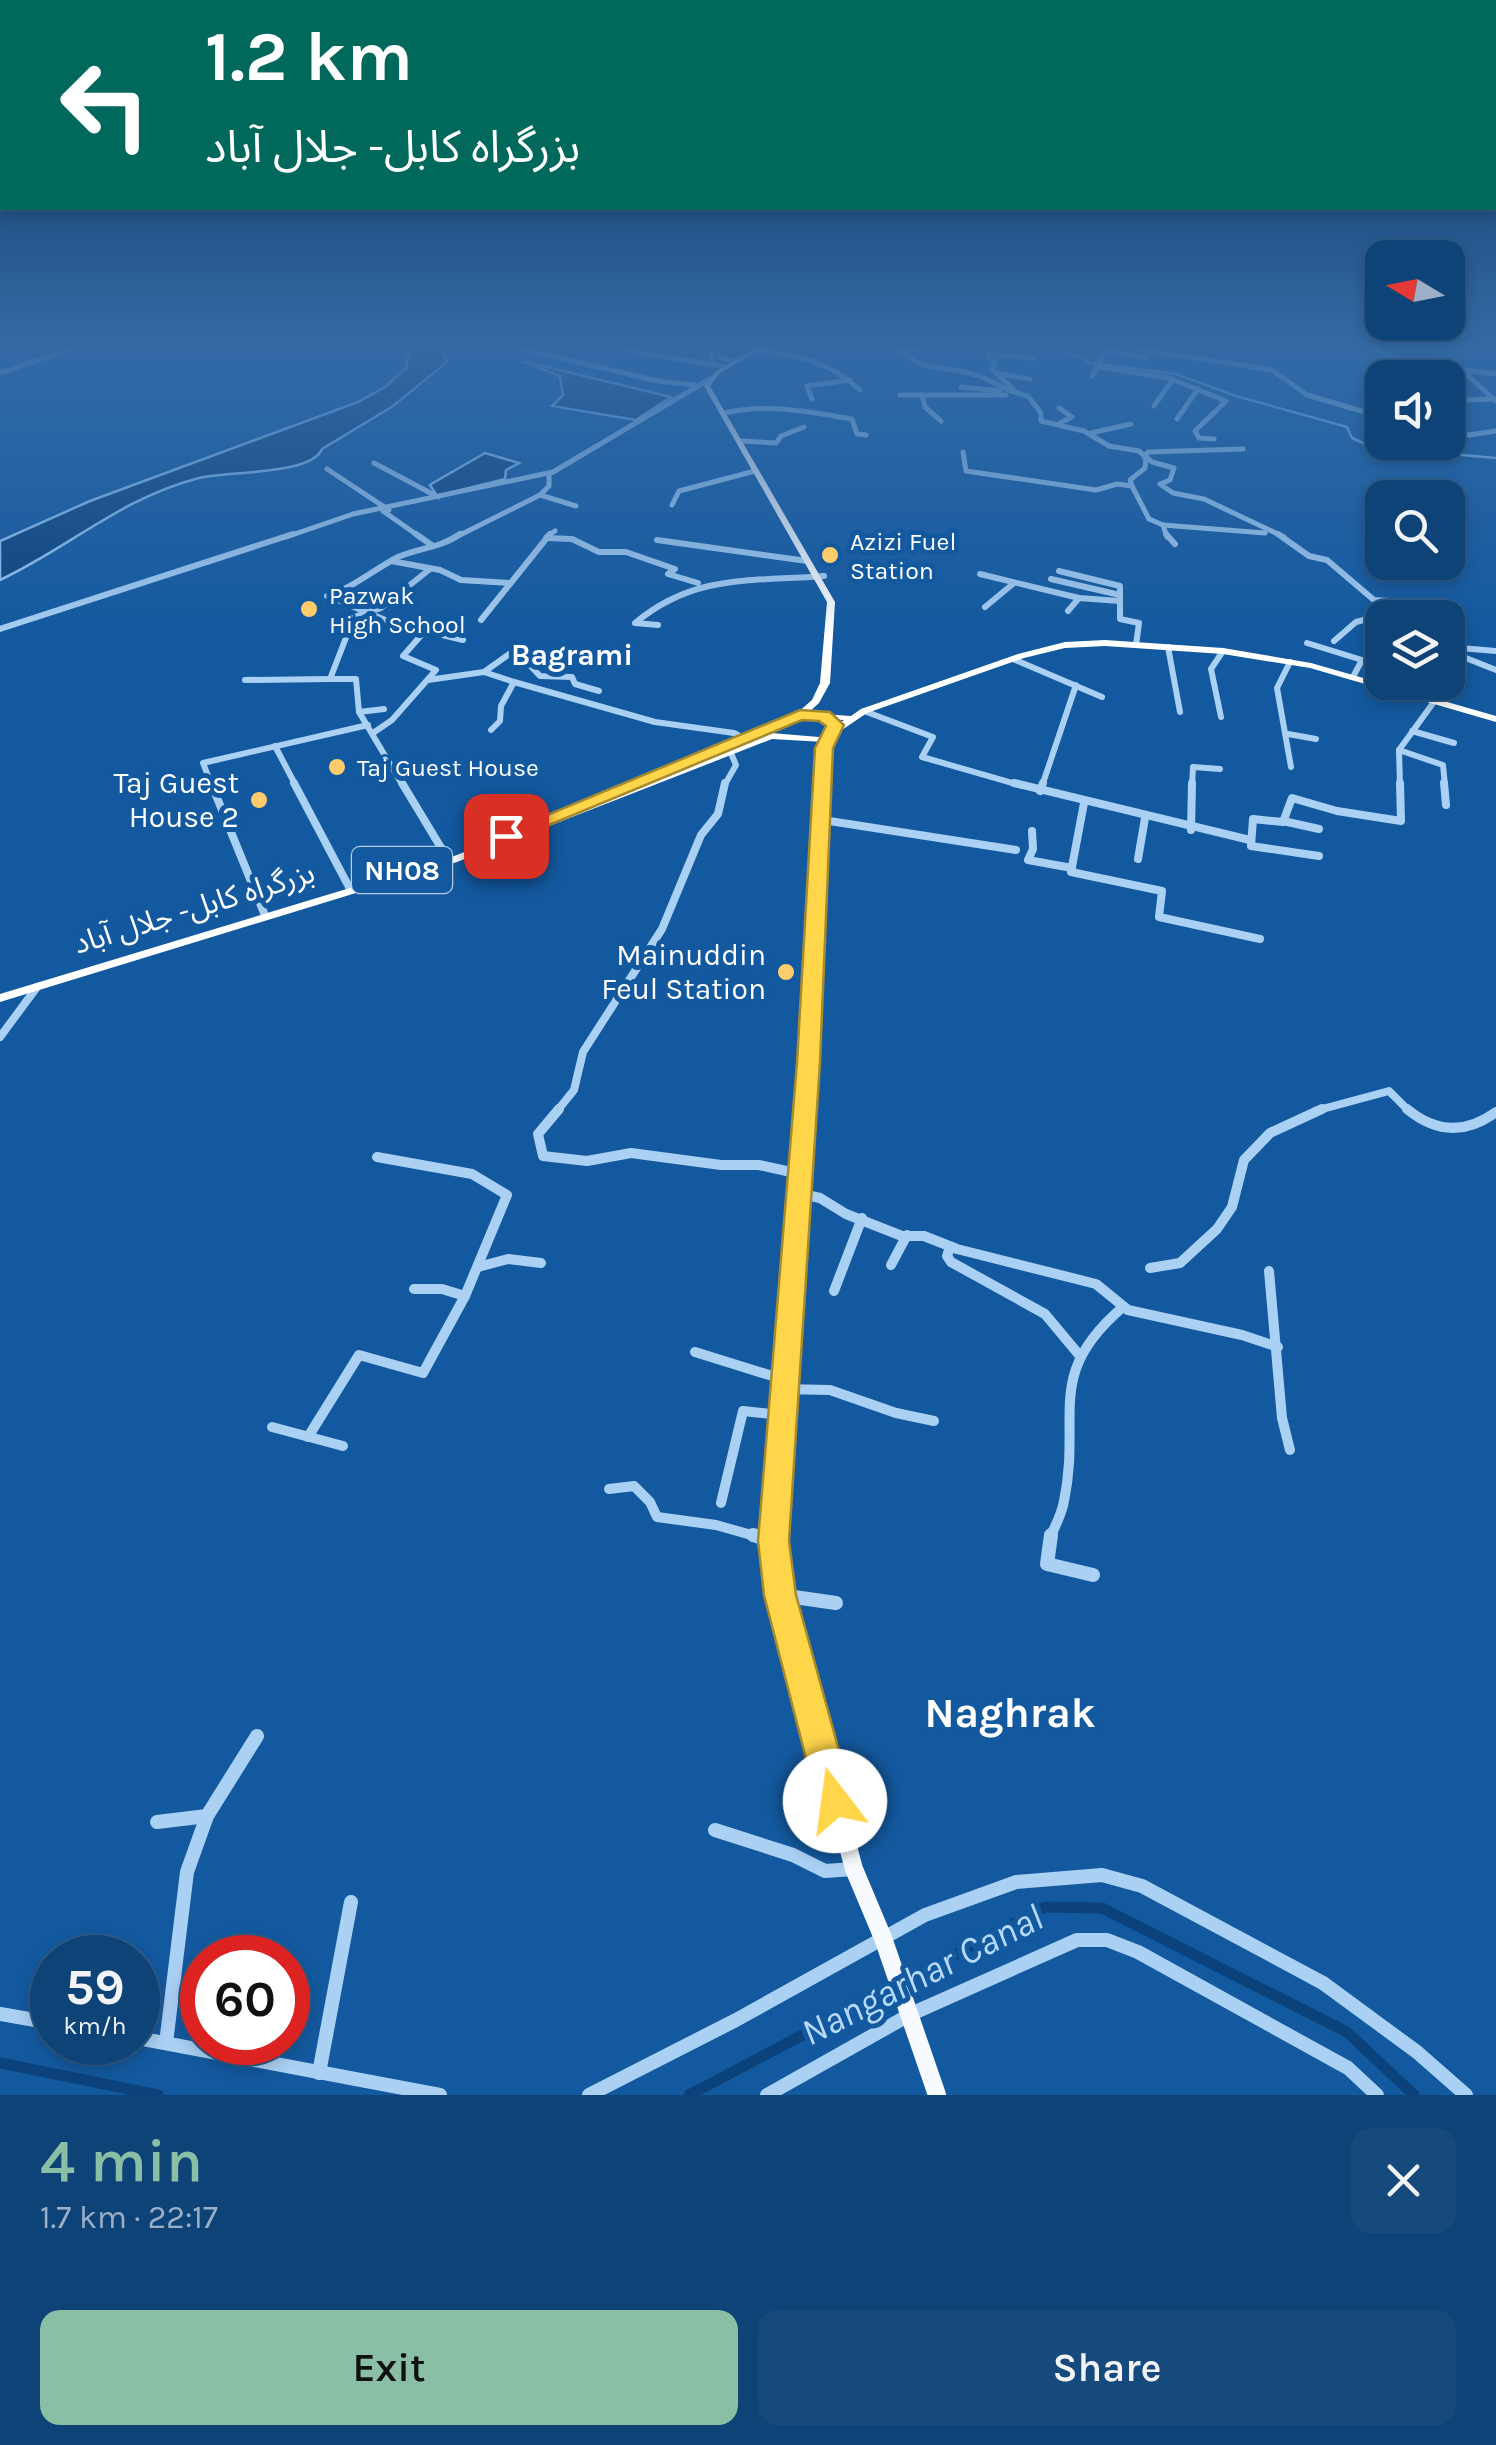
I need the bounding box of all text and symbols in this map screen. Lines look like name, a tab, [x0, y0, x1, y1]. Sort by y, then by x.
text: 1.2 km	[205, 16, 413, 98]
icon: left	[40, 40, 170, 170]
text: بزرگراه کابل- جلال آباد	[205, 121, 580, 173]
north arrow	[1365, 240, 1465, 340]
map controls	[1365, 240, 1465, 700]
button: sound	[1365, 360, 1465, 460]
button: search	[1365, 480, 1465, 580]
place label: Azizi Fuel Station	[850, 527, 956, 585]
marker: Azizi Fuel Station	[819, 544, 841, 566]
place label: Pazwak High School	[329, 581, 466, 639]
marker: Pazwak High School	[298, 598, 320, 620]
button: layers	[1365, 600, 1465, 700]
district label: Bagrami	[511, 637, 633, 673]
place label: Taj Guest House	[357, 753, 539, 782]
marker: Taj Guest House	[326, 756, 348, 778]
place label: Taj Guest House 2	[114, 765, 239, 835]
marker: Taj Guest House 2	[248, 789, 270, 811]
pin	[464, 794, 549, 879]
icon: arrive	[479, 809, 534, 864]
road number: NH08	[352, 847, 452, 893]
street label: بزرگراه کابل- جلال آباد	[69, 854, 319, 962]
place label: Mainuddin Feul Station	[601, 937, 766, 1007]
marker: Mainuddin Feul Station	[775, 961, 797, 983]
district label: Naghrak	[924, 1688, 1096, 1738]
position arrow	[783, 1749, 887, 1853]
water label: Nangarhar Canal	[794, 1895, 1050, 2055]
speed limit sign: 60	[180, 1935, 310, 2065]
text: 59	[65, 1958, 125, 2017]
text: km/h	[63, 2011, 127, 2040]
text: 4 min	[40, 2126, 203, 2196]
button: close	[1351, 2128, 1456, 2233]
text: 1.7 km · 22:17	[40, 2199, 218, 2236]
button: Exit	[40, 2310, 738, 2425]
button: Share	[758, 2310, 1456, 2425]

